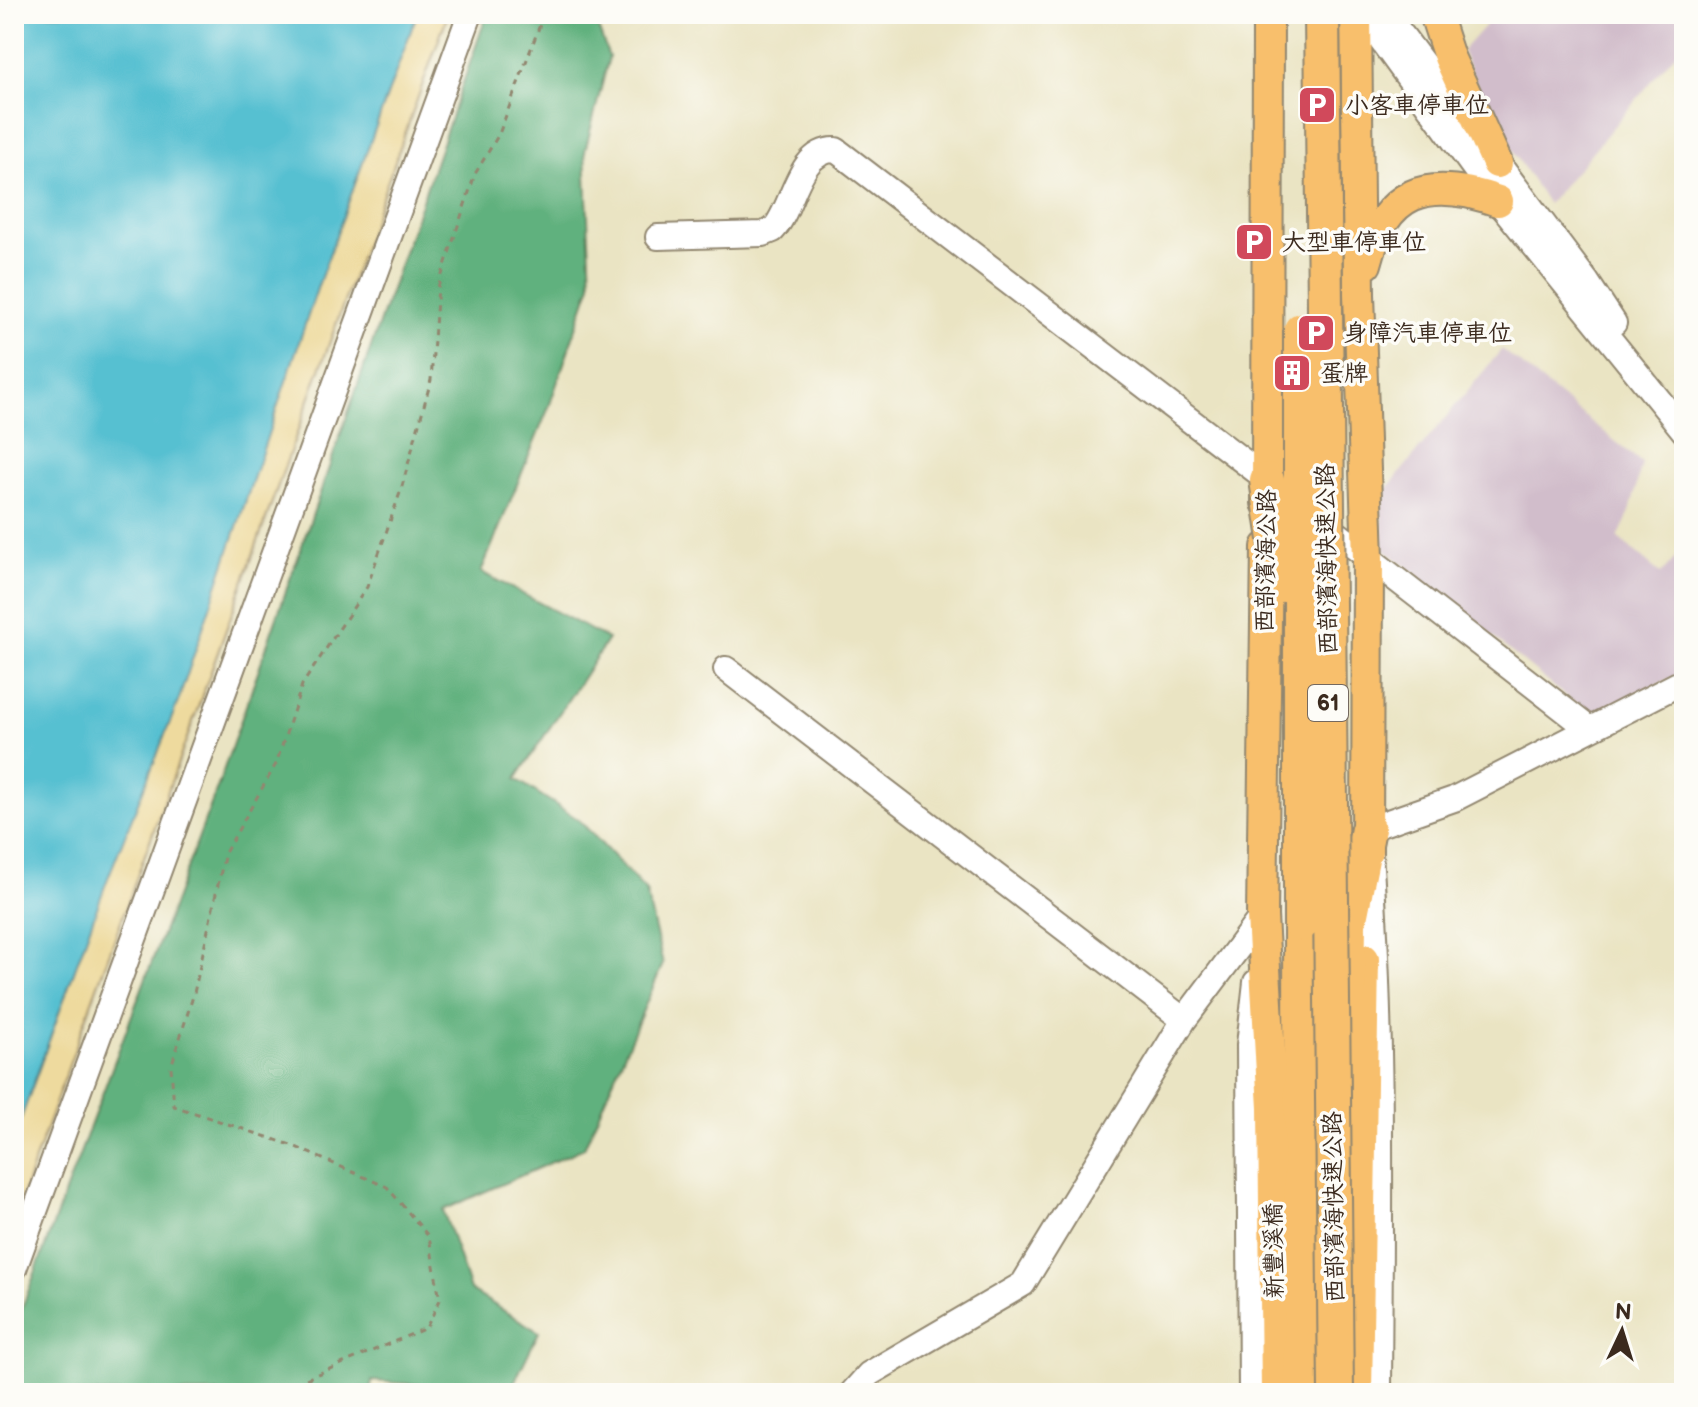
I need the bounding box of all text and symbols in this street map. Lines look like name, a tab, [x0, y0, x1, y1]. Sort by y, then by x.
parking icon: 小客車停車位	[1296, 84, 1338, 126]
place label: 小客車停車位	[1345, 91, 1489, 120]
parking icon: 大型車停車位	[1233, 221, 1275, 263]
place label: 大型車停車位	[1282, 228, 1426, 257]
parking icon: 身障汽車停車位	[1295, 312, 1337, 354]
place label: 身障汽車停車位	[1344, 319, 1512, 348]
building icon: 蛋牌	[1271, 352, 1313, 394]
place label: 蛋牌	[1320, 359, 1368, 388]
street label: 西部濱海快速公路	[1311, 463, 1343, 655]
street label: 西部濱海公路	[1250, 489, 1282, 633]
road number: 61	[1308, 685, 1348, 721]
street label: 西部濱海快速公路	[1318, 1111, 1350, 1303]
street label: 新豐溪橋	[1259, 1203, 1289, 1299]
north arrow	[1582, 1291, 1662, 1371]
text: N	[1614, 1299, 1632, 1327]

